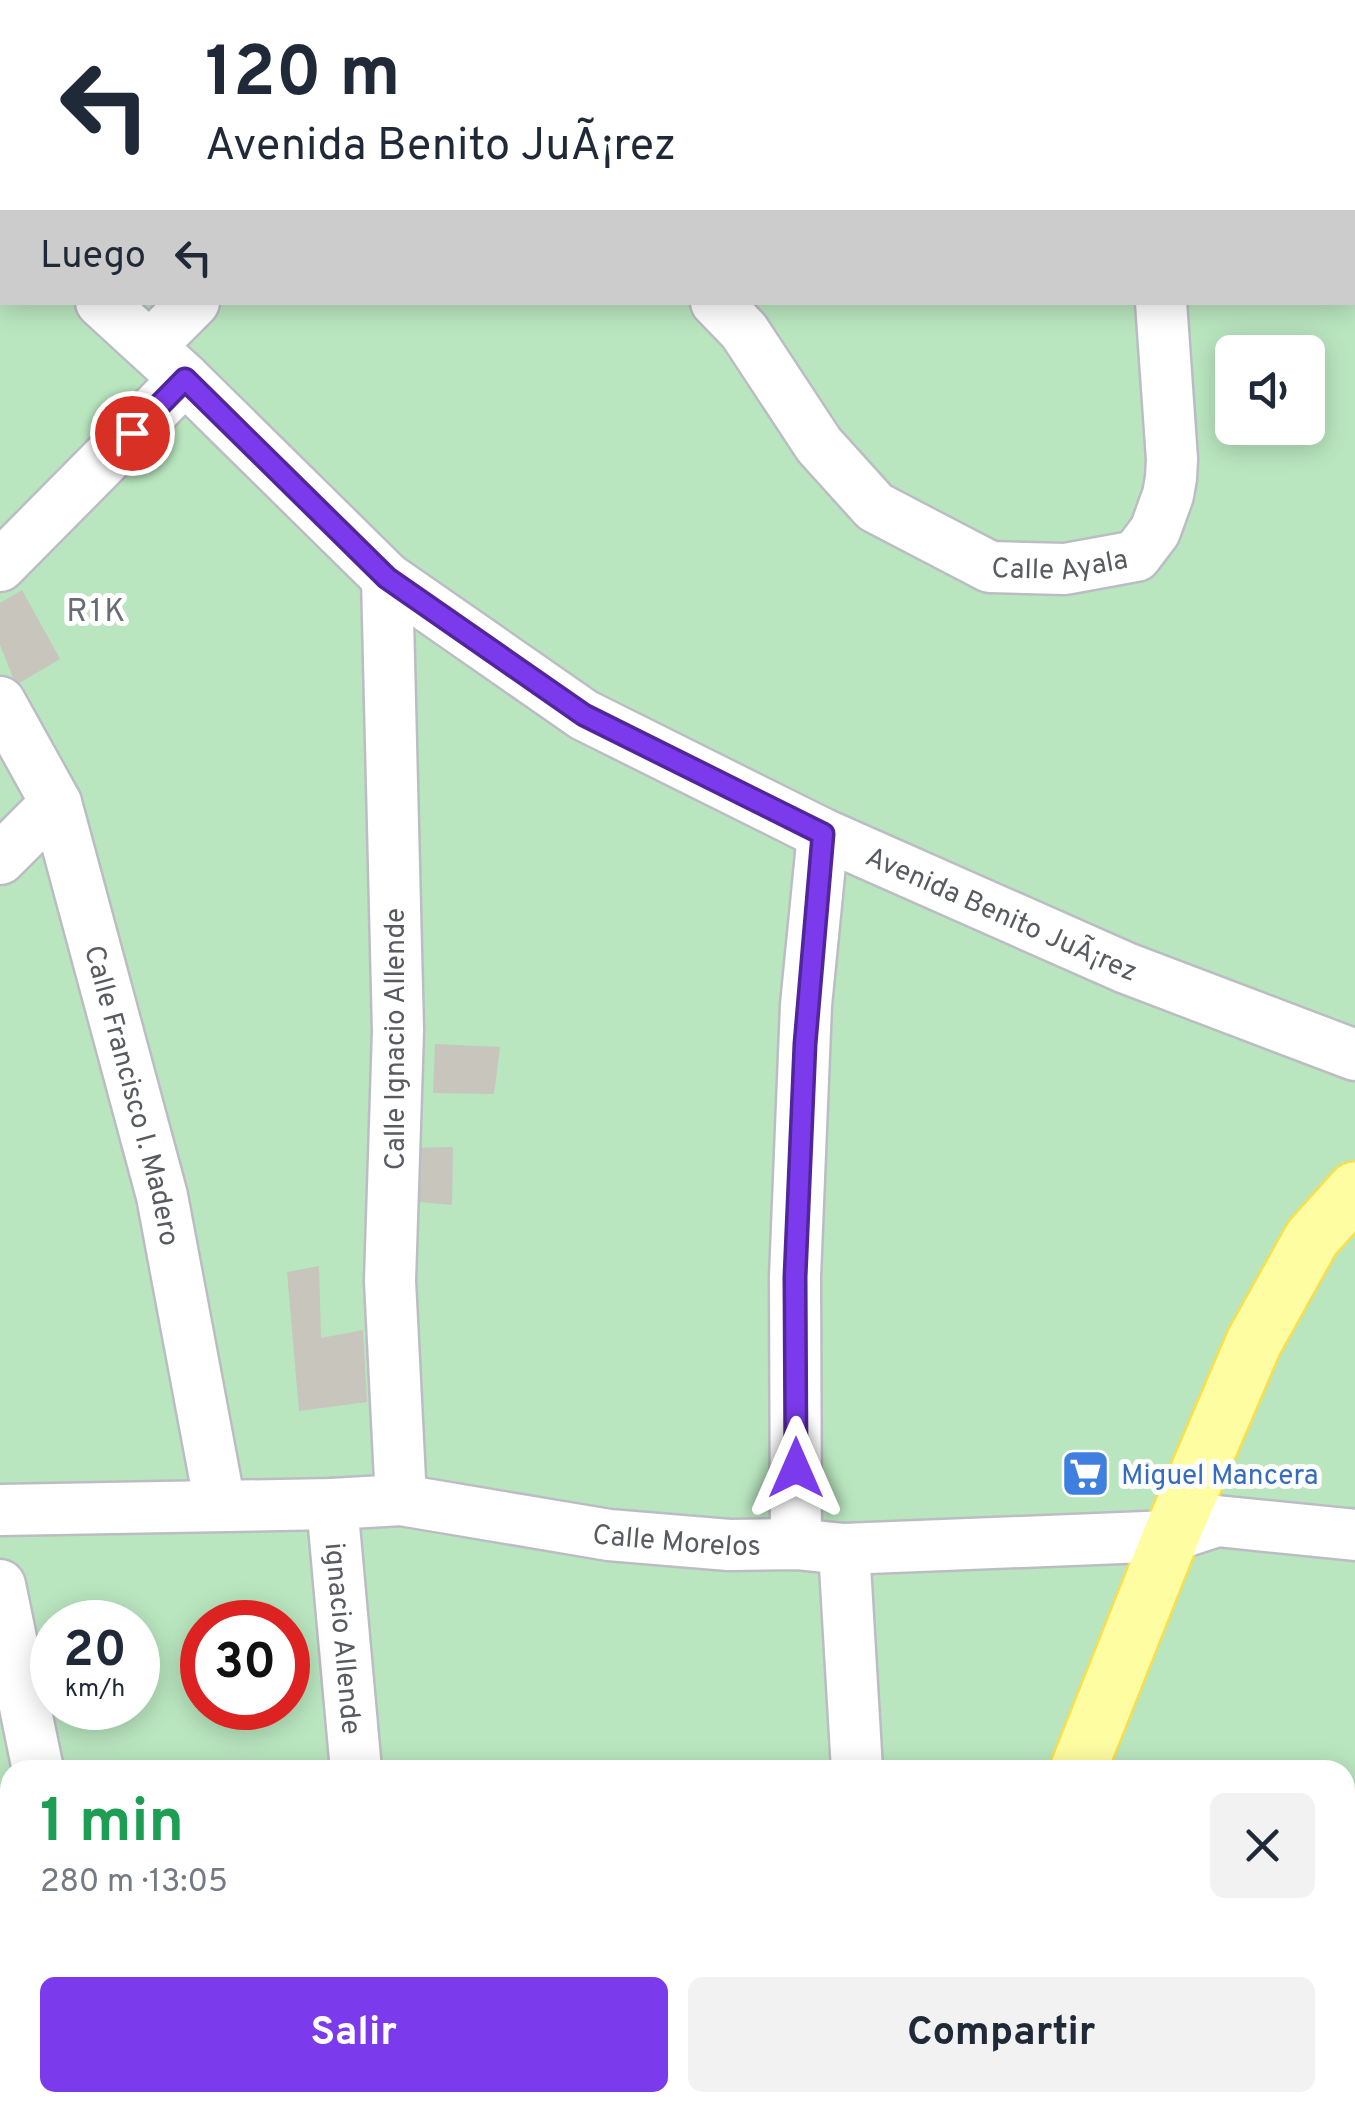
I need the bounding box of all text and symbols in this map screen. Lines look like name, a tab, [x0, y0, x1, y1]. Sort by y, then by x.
text: 120 m	[205, 32, 401, 121]
icon: left	[40, 40, 170, 170]
text: Avenida Benito JuÃ¡rez	[205, 119, 676, 176]
icon: left	[166, 230, 221, 285]
text: Luego	[40, 233, 146, 282]
map controls	[1215, 335, 1325, 445]
button: sound	[1215, 335, 1325, 445]
pin	[90, 391, 175, 476]
icon: arrive	[105, 406, 160, 461]
street label: Calle Ayala	[991, 543, 1131, 591]
district label: R1K	[66, 593, 128, 633]
street label: Avenida Benito JuÃ¡rez	[859, 840, 1142, 992]
street label: Calle Ignacio Allende	[379, 908, 415, 1170]
street label: Calle Francisco I. Madero	[74, 942, 186, 1249]
position arrow	[744, 1416, 848, 1520]
supermarket icon: Miguel Mancera	[1060, 1448, 1112, 1500]
place label: Miguel Mancera	[1121, 1459, 1319, 1495]
street label: Calle Morelos	[589, 1518, 761, 1566]
street label: ignacio Allende	[315, 1541, 368, 1736]
speed limit sign: 30	[180, 1600, 310, 1730]
text: 20	[63, 1621, 127, 1684]
text: km/h	[65, 1674, 125, 1706]
text: 1 min	[40, 1787, 184, 1863]
button: close	[1210, 1793, 1315, 1898]
text: 280 m · 13:05	[40, 1863, 228, 1903]
button: Salir	[40, 1977, 668, 2092]
button: Compartir	[688, 1977, 1315, 2092]

